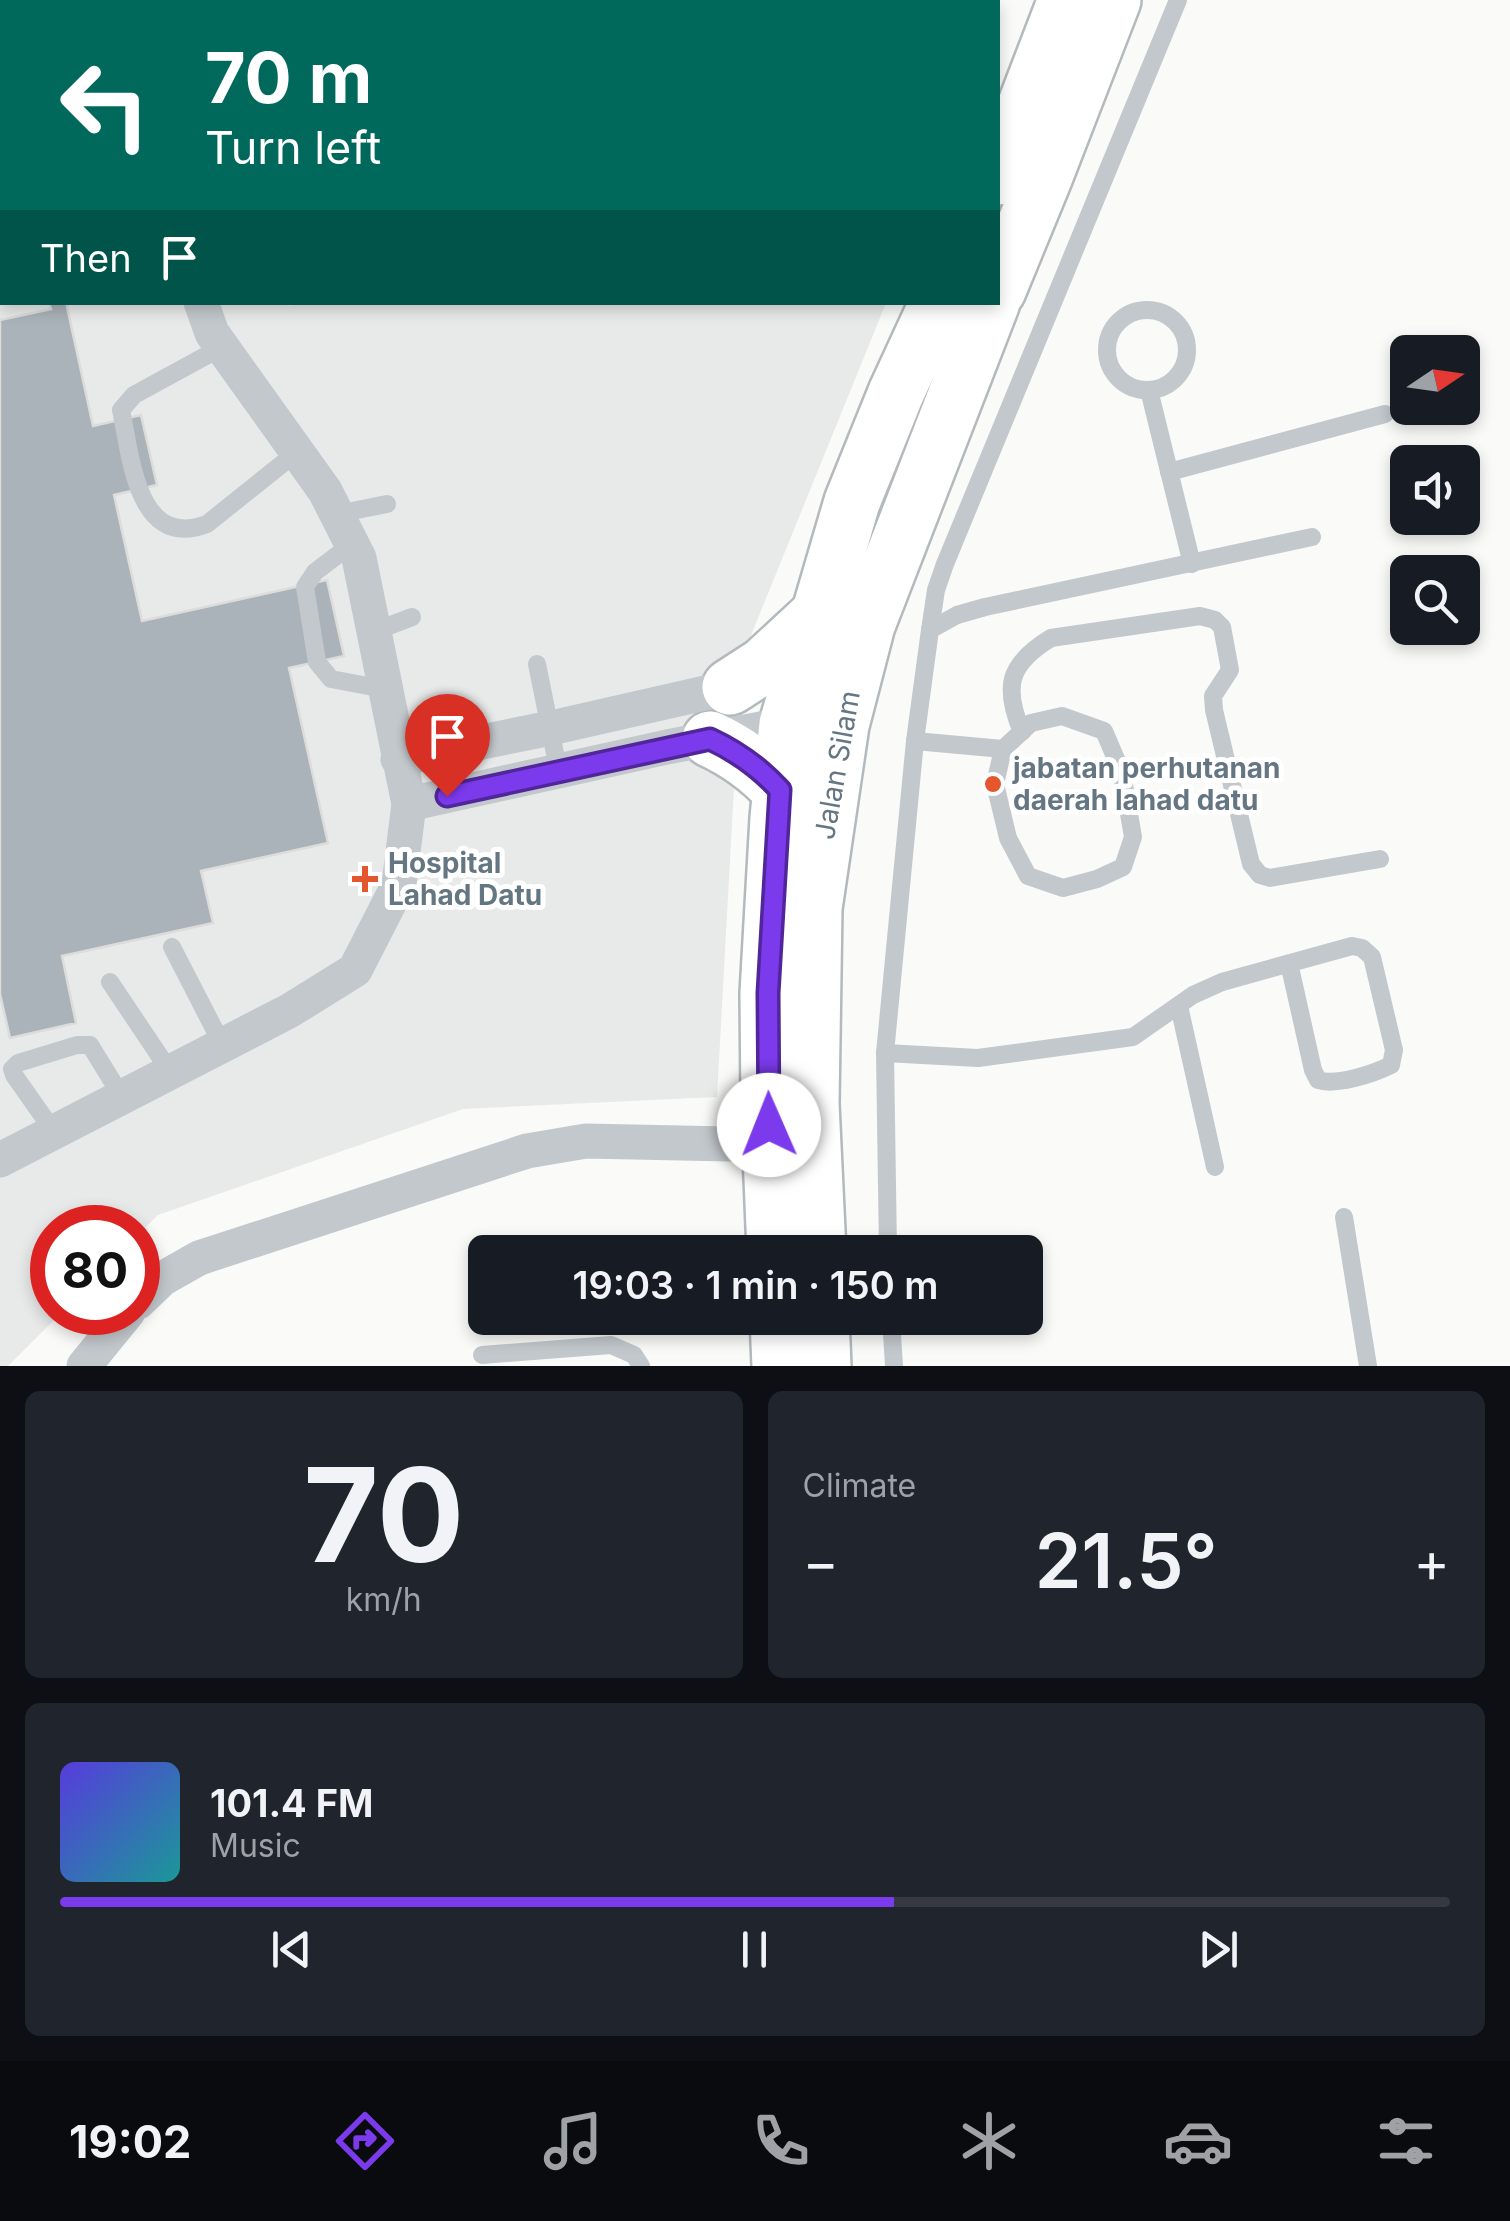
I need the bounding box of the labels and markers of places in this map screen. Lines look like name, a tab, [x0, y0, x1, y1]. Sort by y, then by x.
pin	[405, 694, 490, 797]
place label: jabatan perhutanan daerah lahad datu	[1012, 751, 1281, 817]
marker: jabatan perhutanan daerah lahad datu	[982, 773, 1004, 795]
place label: Hospital Lahad Datu	[388, 846, 542, 912]
marker: Hospital Lahad Datu	[352, 866, 378, 892]

